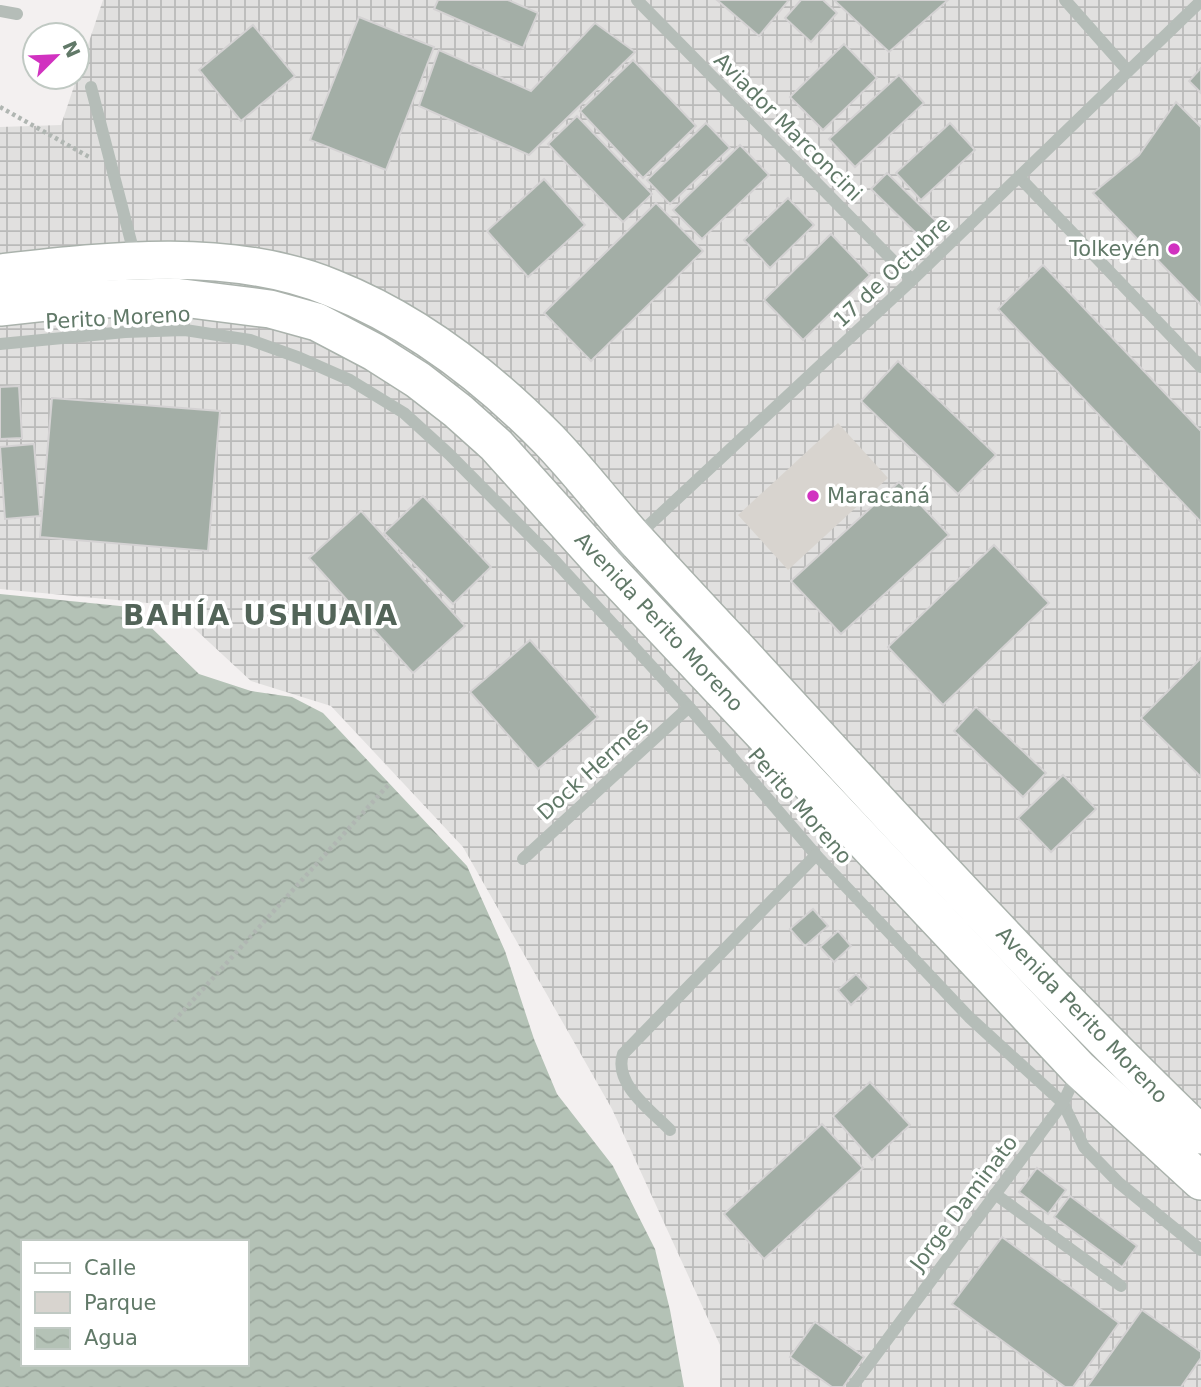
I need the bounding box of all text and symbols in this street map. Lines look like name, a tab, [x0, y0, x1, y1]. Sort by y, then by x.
north arrow	[21, 21, 91, 91]
text: N	[58, 37, 85, 61]
street label: Aviador Marconcini	[709, 48, 867, 206]
street label: 17 de Octubre	[829, 212, 955, 332]
place label: Tolkeyén	[1068, 237, 1160, 261]
marker: Tolkeyén	[1166, 241, 1182, 257]
street label: Perito Moreno	[45, 302, 191, 334]
place label: Maracaná	[827, 484, 930, 508]
marker: Maracaná	[805, 488, 821, 504]
street label: Avenida Perito Moreno	[570, 528, 748, 716]
district label: BAHÍA USHUAIA	[123, 598, 399, 632]
street label: Dock Hermes	[533, 713, 653, 825]
street label: Perito Moreno	[743, 743, 857, 869]
street label: Avenida Perito Moreno	[991, 922, 1173, 1108]
street label: Jorge Daminato	[904, 1131, 1023, 1277]
legend	[21, 1240, 248, 1366]
text: Calle	[84, 1256, 136, 1280]
text: Parque	[84, 1291, 156, 1315]
text: Agua	[84, 1326, 138, 1350]

